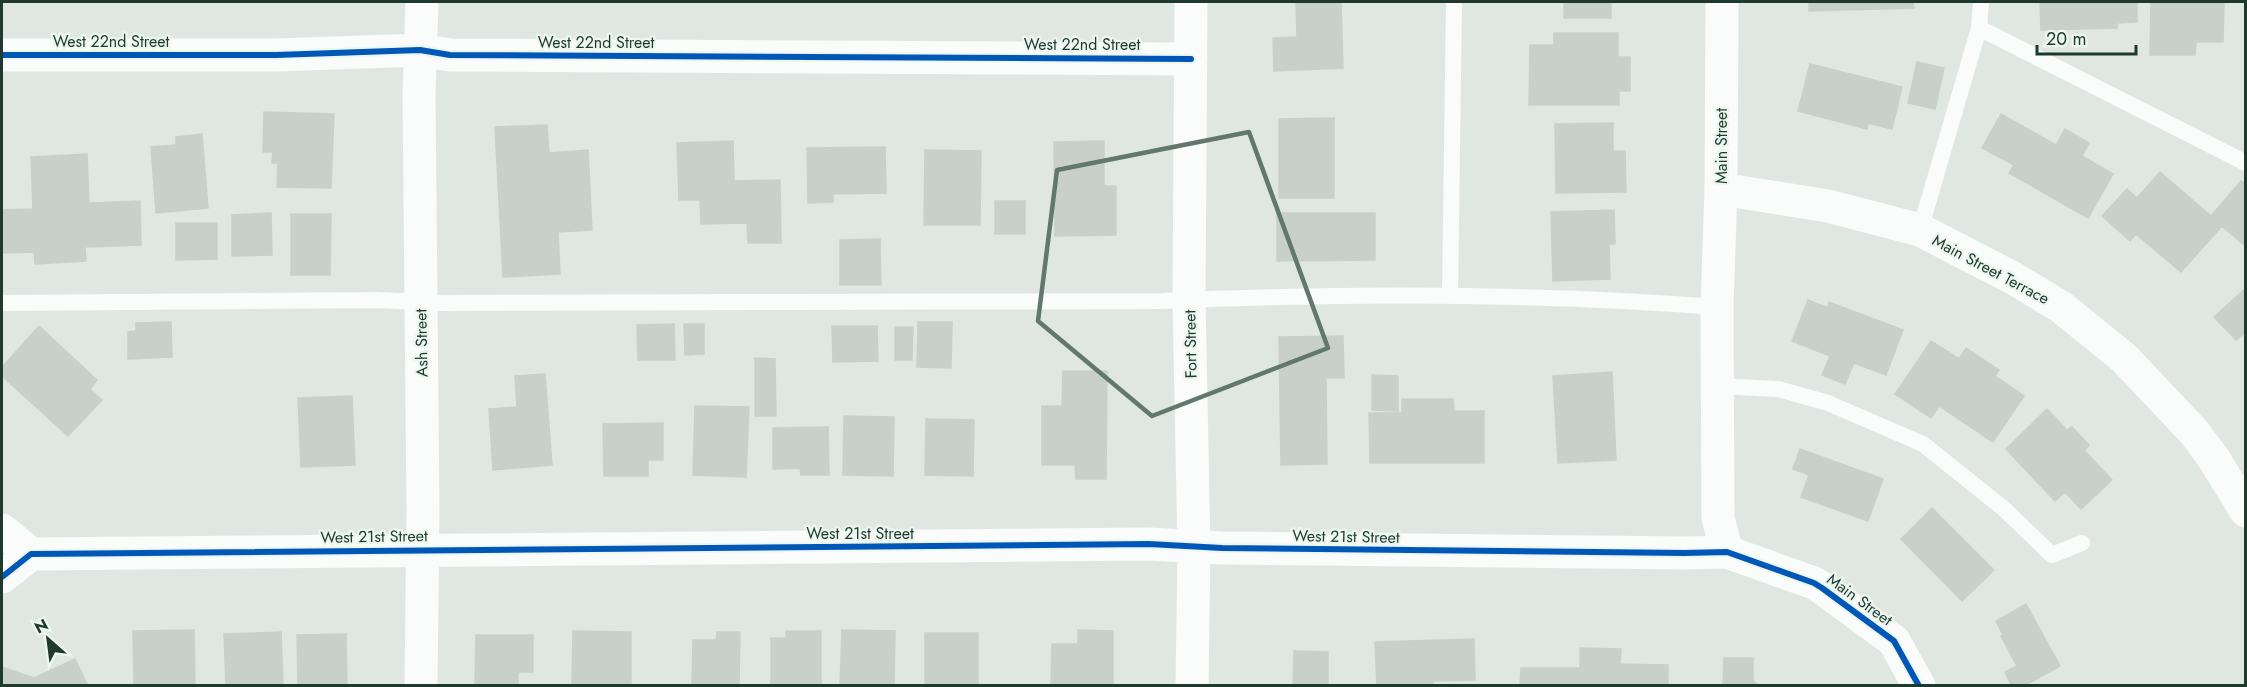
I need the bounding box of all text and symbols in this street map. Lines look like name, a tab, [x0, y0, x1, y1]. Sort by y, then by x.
scale bar	[2037, 18, 2136, 56]
text: 20 m	[2046, 26, 2086, 52]
street label: West 22nd Street	[53, 30, 169, 53]
street label: West 22nd Street	[538, 31, 654, 54]
street label: West 22nd Street	[1024, 33, 1140, 56]
street label: Main Street	[1710, 108, 1733, 184]
street label: Main Street Terrace	[1928, 229, 2053, 310]
street label: Ash Street	[409, 308, 434, 377]
street label: Fort Street	[1178, 309, 1203, 378]
street label: West 21st Street	[806, 522, 914, 545]
street label: West 21st Street	[320, 524, 428, 549]
street label: West 21st Street	[1292, 524, 1400, 549]
street label: Main Street	[1822, 568, 1897, 631]
north arrow	[18, 609, 78, 669]
text: N	[30, 613, 52, 639]

